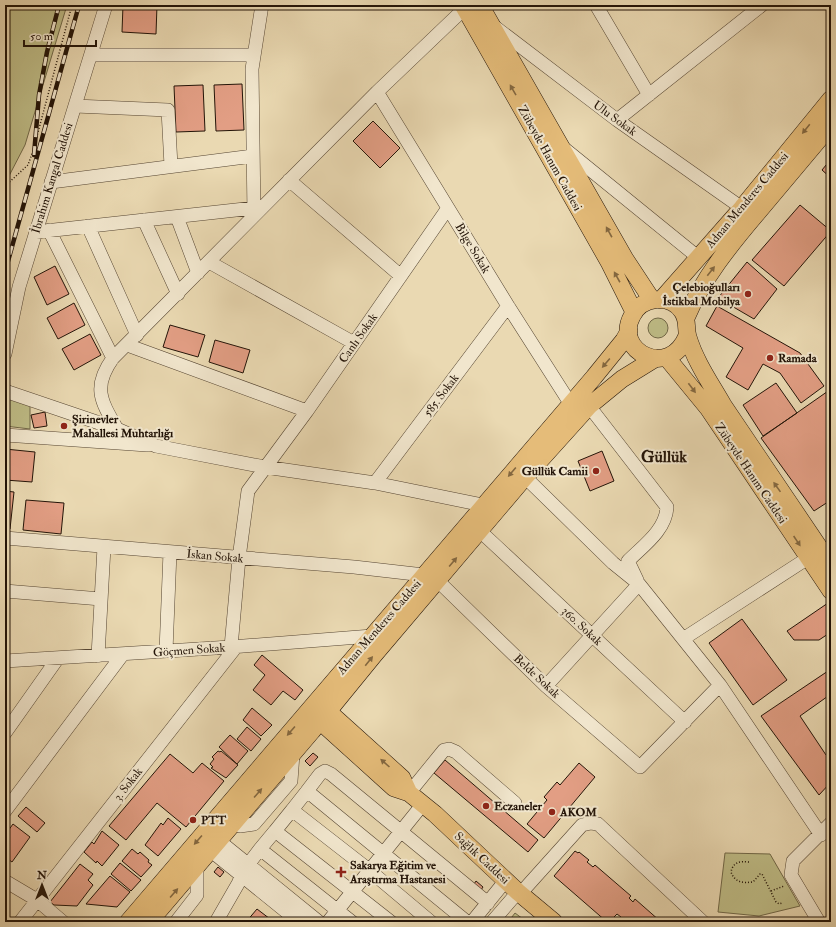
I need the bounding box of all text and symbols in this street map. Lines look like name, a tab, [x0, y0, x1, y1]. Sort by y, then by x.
scale bar	[24, 22, 96, 48]
text: 50 m	[30, 29, 54, 44]
one-way arrow	[509, 85, 516, 96]
street label: Ulu Sokak	[590, 97, 640, 139]
street label: Zübeyde Hanım Caddesi	[514, 103, 585, 214]
street label: İbrahim Kangal Caddesi	[28, 121, 76, 235]
one-way arrow	[802, 124, 811, 135]
street label: Adnan Menderes Caddesi	[702, 149, 792, 252]
street label: Bilge Sokak	[452, 220, 494, 276]
one-way arrow	[606, 226, 613, 238]
one-way arrow	[707, 266, 715, 277]
one-way arrow	[614, 271, 620, 283]
place label: Çelebioğulları İstikbal Mobilya	[663, 280, 741, 309]
marker: Çelebioğulları İstikbal Mobilya	[743, 289, 753, 299]
street label: Canlı Sokak	[336, 310, 381, 366]
place label: Ramada	[778, 351, 818, 366]
marker: Ramada	[765, 353, 775, 363]
one-way arrow	[601, 357, 610, 368]
street label: 585. Sokak	[420, 371, 462, 420]
one-way arrow	[688, 382, 697, 393]
place label: Şirinevler Mahallesi Muhtarlığı	[71, 412, 174, 441]
street label: Zübeyde Hanım Caddesi	[711, 420, 790, 527]
marker: Şirinevler Mahallesi Muhtarlığı	[59, 421, 69, 431]
district label: Güllük	[641, 447, 687, 467]
place label: Güllük Camii	[522, 464, 589, 479]
one-way arrow	[507, 466, 516, 477]
marker: Güllük Camii	[591, 466, 601, 476]
one-way arrow	[773, 482, 781, 492]
one-way arrow	[793, 536, 801, 546]
street label: İskan Sokak	[186, 547, 244, 566]
one-way arrow	[448, 557, 457, 568]
street label: Adnan Menderes Caddesi	[333, 577, 425, 679]
street label: 360. Sokak	[558, 604, 605, 649]
street label: Göçmen Sokak	[152, 640, 226, 661]
street label: Belde Sokak	[510, 651, 563, 702]
one-way arrow	[364, 656, 373, 667]
one-way arrow	[287, 725, 296, 736]
one-way arrow	[380, 758, 390, 768]
street label: 3. Sokak	[111, 764, 146, 804]
one-way arrow	[254, 788, 263, 799]
place label: Eczaneler	[494, 799, 542, 814]
marker: Eczaneler	[481, 801, 491, 811]
place label: AKOM	[559, 805, 597, 820]
marker: AKOM	[547, 807, 557, 817]
place label: PTT	[201, 813, 227, 828]
marker: PTT	[188, 815, 198, 825]
street label: Sağlık Caddesi	[451, 829, 512, 888]
one-way arrow	[193, 835, 202, 845]
place label: Sakarya Eğitim ve Araştırma Hastanesi	[349, 858, 446, 887]
north arrow	[22, 865, 62, 905]
marker: Sakarya Eğitim ve Araştırma Hastanesi	[335, 866, 347, 878]
text: N	[36, 869, 48, 882]
one-way arrow	[170, 887, 179, 898]

